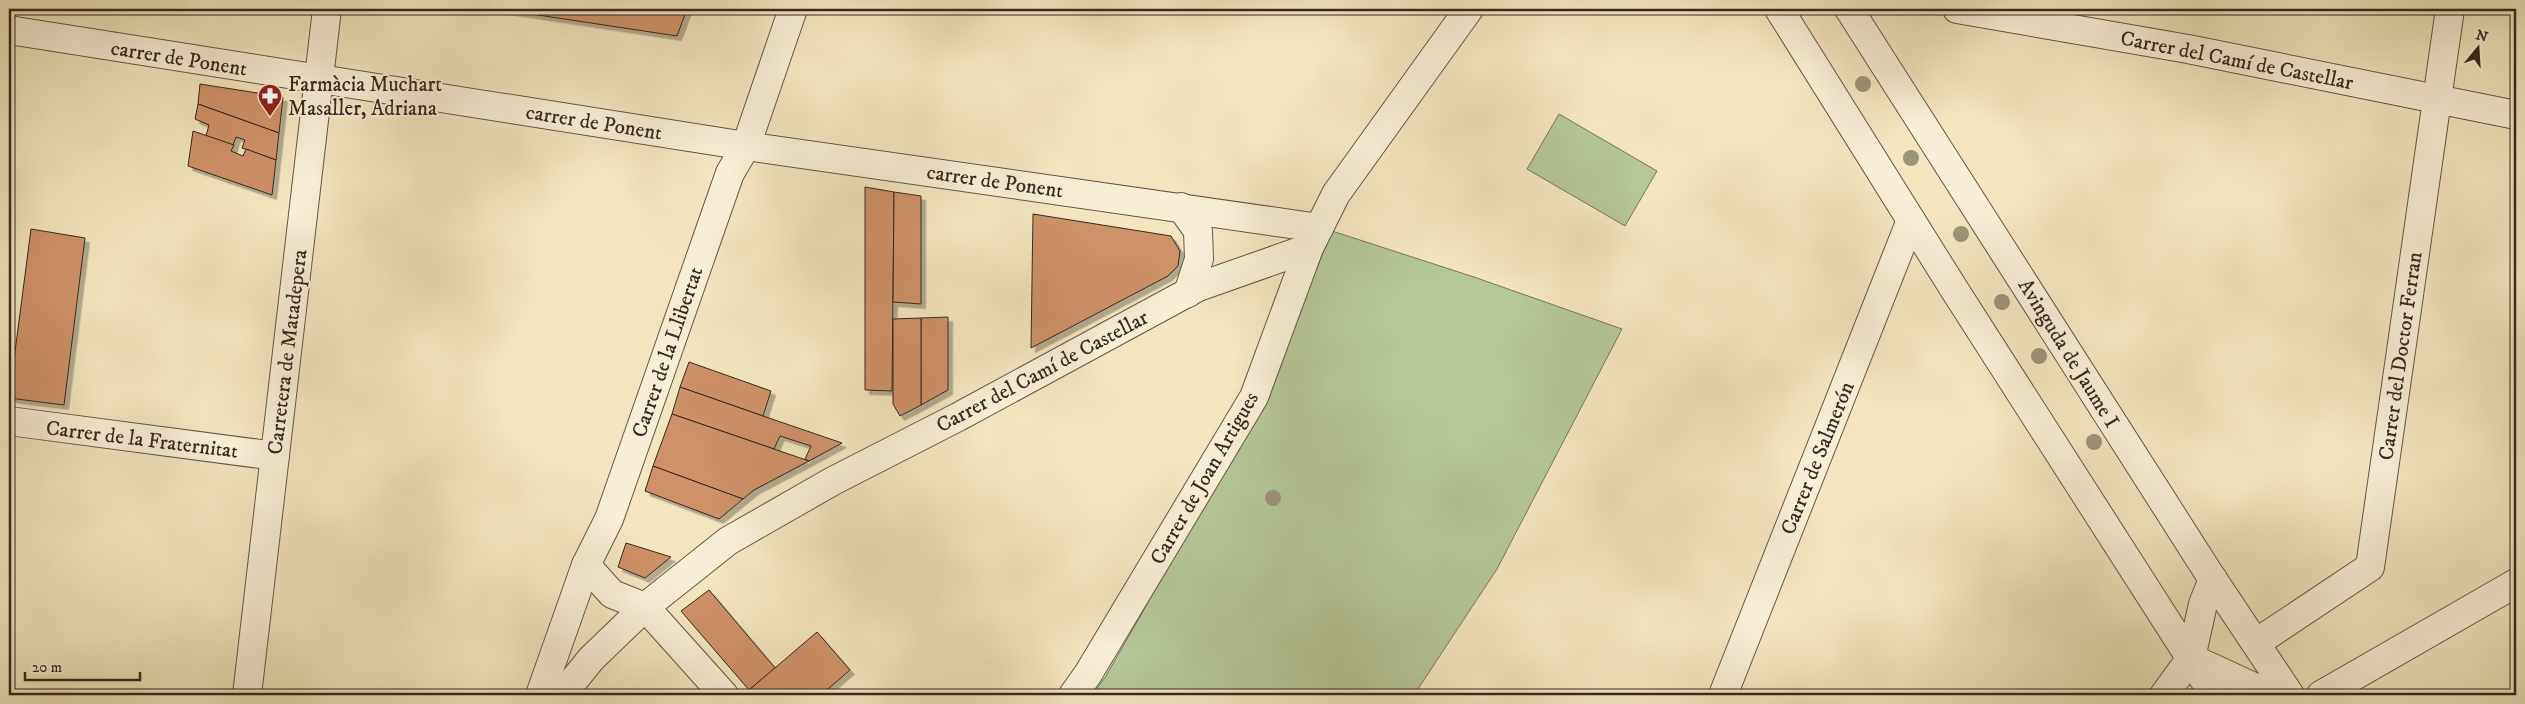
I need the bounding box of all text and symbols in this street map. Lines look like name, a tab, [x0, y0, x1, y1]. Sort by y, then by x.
north arrow	[2452, 22, 2502, 72]
street label: Carrer del Camí de Castellar	[2118, 26, 2356, 96]
text: N	[2473, 26, 2490, 47]
street label: carrer de Ponent	[109, 35, 249, 83]
place label: Farmàcia Muchart Masaller, Adriana	[288, 72, 442, 122]
pharmacy icon: Farmàcia Muchart Masaller, Adriana	[257, 83, 283, 117]
street label: carrer de Ponent	[524, 99, 664, 147]
street label: carrer de Ponent	[925, 160, 1065, 204]
street label: Carretera de Matadepera	[263, 248, 313, 456]
street label: Carrer del Doctor Ferran	[2373, 250, 2428, 462]
street label: Carrer de la Llibertat	[627, 263, 709, 441]
street label: Avinguda de Jaume I	[2012, 274, 2125, 433]
street label: Carrer del Camí de Castellar	[932, 305, 1153, 439]
street label: Carrer de Salmerón	[1775, 378, 1860, 539]
street label: Carrer de Joan Artigues	[1145, 387, 1265, 570]
street label: Carrer de la Fraternitat	[44, 415, 240, 465]
scale bar	[25, 649, 140, 681]
text: 20 m	[32, 658, 62, 677]

